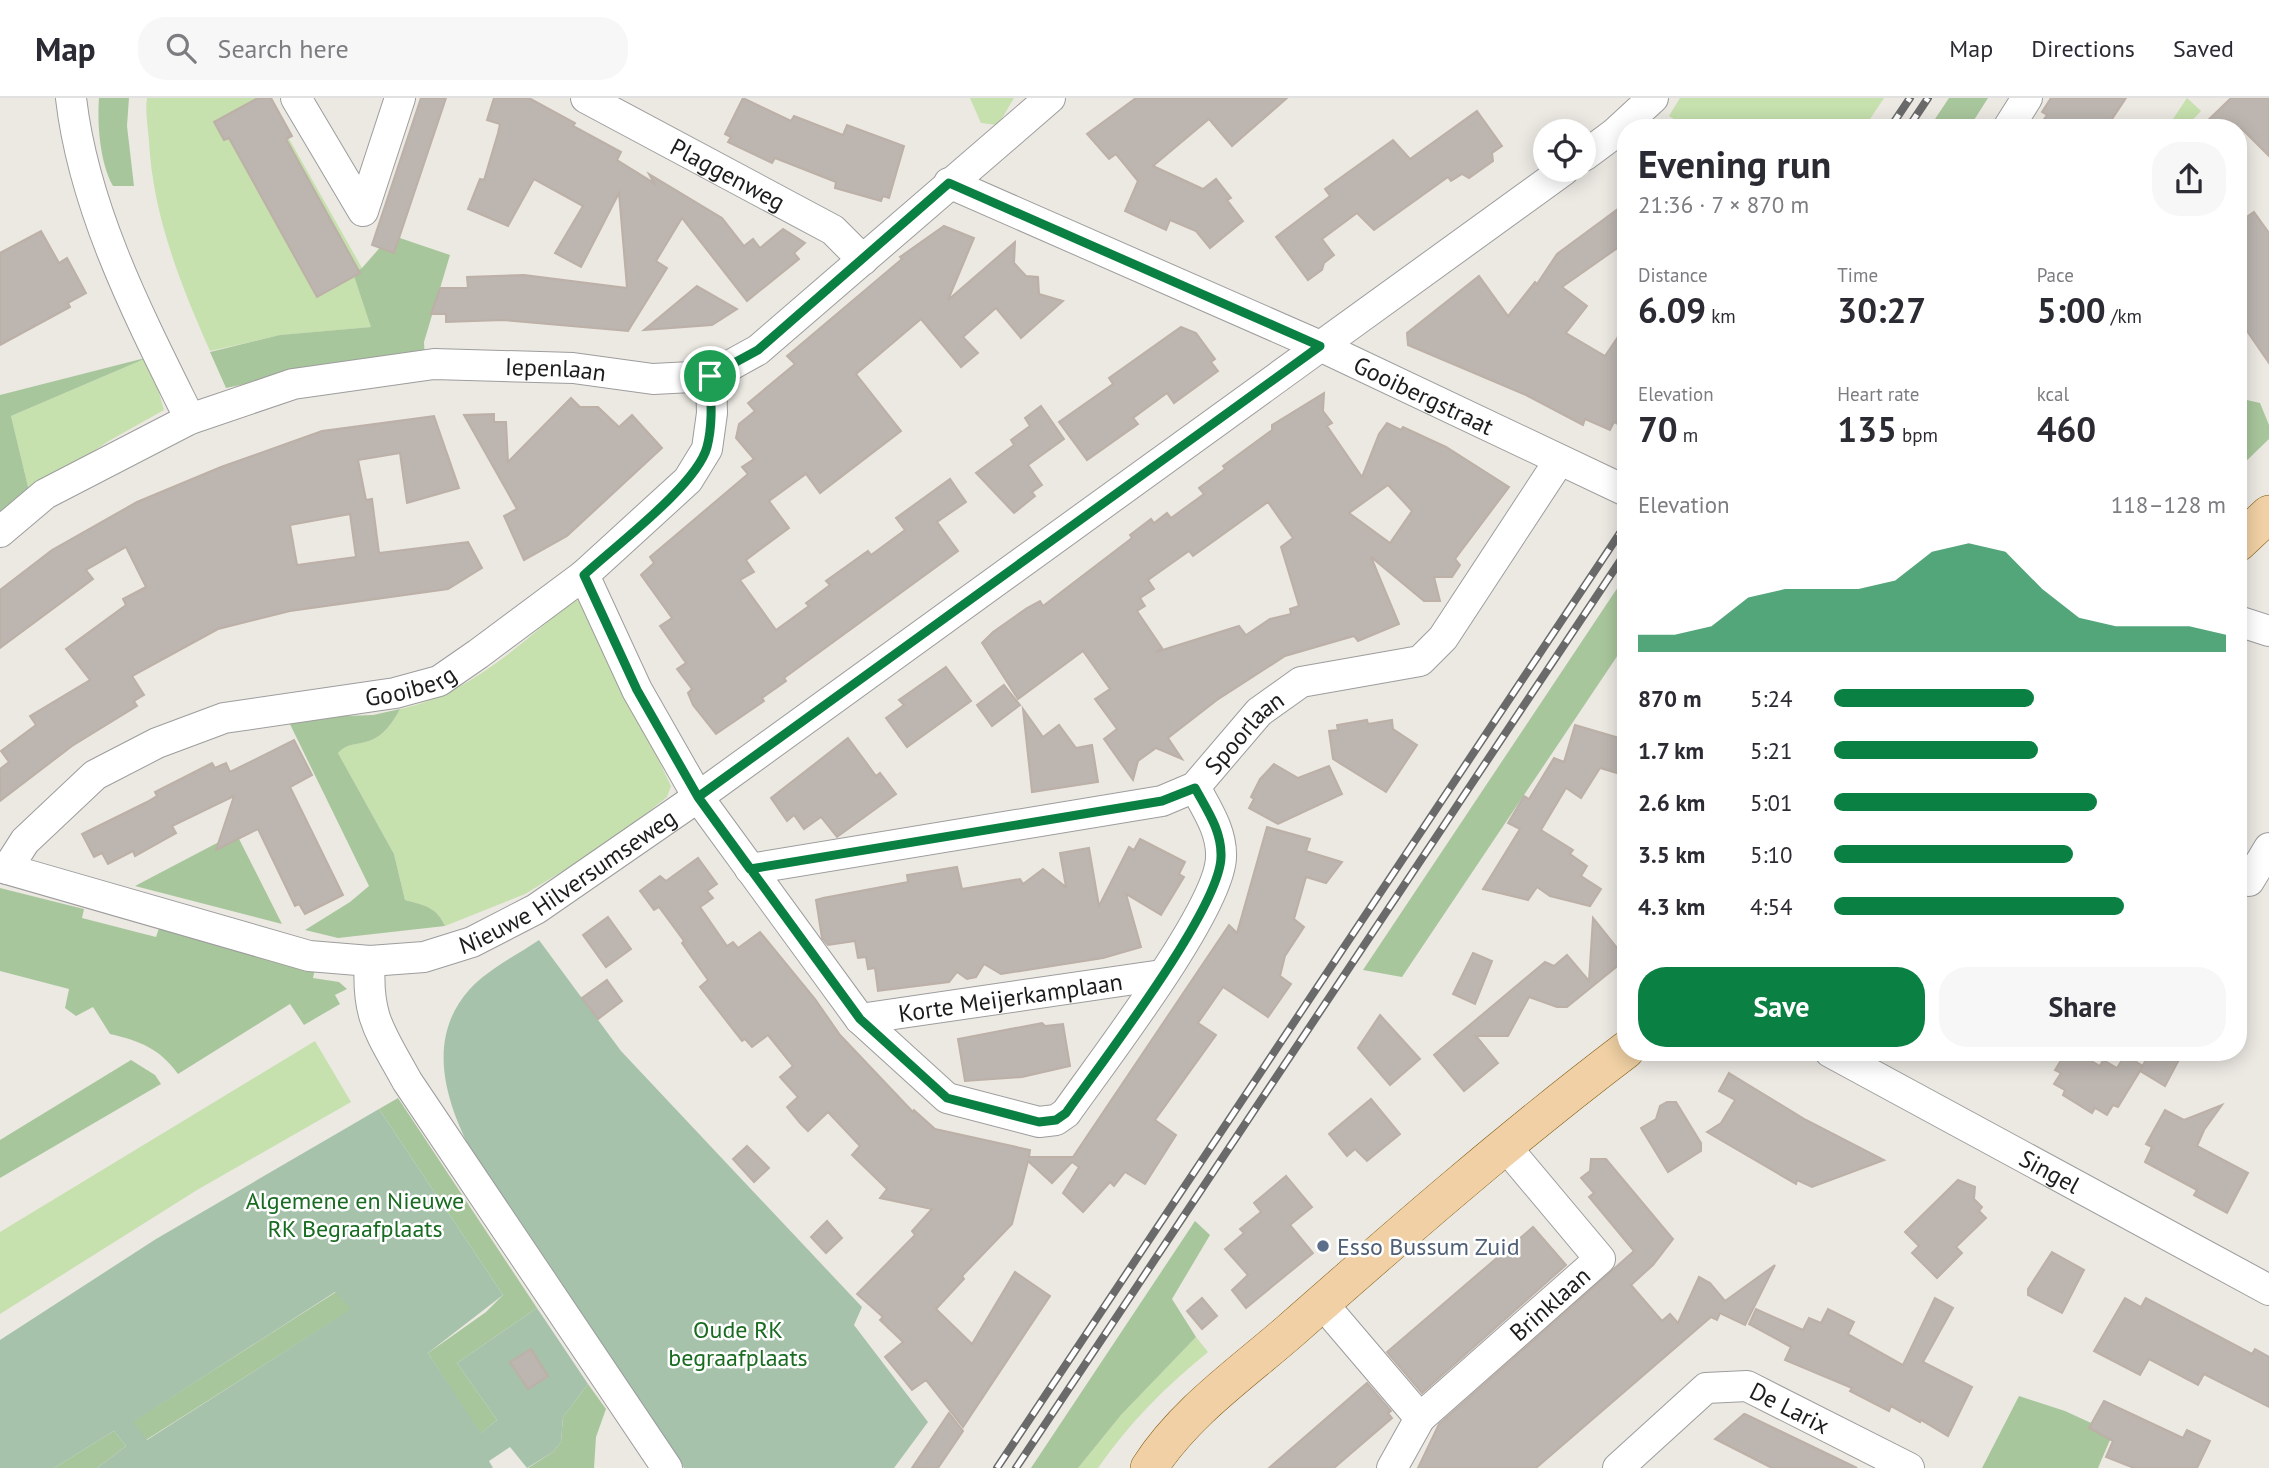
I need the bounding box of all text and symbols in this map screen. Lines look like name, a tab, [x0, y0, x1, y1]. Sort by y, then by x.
search box	[138, 17, 628, 80]
text: Map	[35, 27, 96, 70]
icon: search	[162, 29, 200, 67]
text: Search here	[218, 32, 349, 65]
text: Map	[1949, 33, 1993, 64]
text: Directions	[2031, 33, 2135, 64]
text: Saved	[2173, 33, 2234, 64]
map controls	[1533, 119, 1596, 182]
button: locate	[1533, 119, 1596, 182]
street label: Plaggenweg	[665, 131, 791, 217]
text: Evening run	[1638, 139, 1831, 188]
button: share	[2152, 142, 2226, 216]
text: 21:36 · 7 × 870 m	[1638, 190, 1809, 219]
text: Distance	[1638, 263, 1708, 287]
text: Time	[1837, 263, 1878, 287]
text: Pace	[2037, 263, 2074, 287]
text: 6.09	[1638, 287, 1706, 333]
text: 30:27	[1837, 287, 1926, 333]
text: 5:00	[2037, 287, 2106, 333]
text: km	[1706, 304, 1736, 328]
text: /km	[2106, 304, 2142, 328]
pin	[680, 346, 740, 406]
street label: Gooibergstraat	[1349, 349, 1499, 442]
street label: Iepenlaan	[504, 351, 608, 388]
icon: arrive	[691, 357, 729, 395]
text: Elevation	[1638, 382, 1714, 406]
text: Heart rate	[1837, 382, 1919, 406]
text: kcal	[2037, 382, 2069, 406]
text: 70	[1638, 406, 1678, 452]
text: 135	[1837, 406, 1897, 452]
text: 460	[2037, 406, 2096, 452]
text: m	[1678, 423, 1698, 447]
text: bpm	[1897, 423, 1938, 447]
text: Elevation	[1638, 490, 1730, 519]
text: 118–128 m	[2111, 490, 2226, 519]
street label: Gooiberg	[363, 658, 462, 713]
street label: Spoorlaan	[1197, 684, 1290, 781]
text: 870 m	[1638, 684, 1701, 713]
text: 5:24	[1750, 684, 1793, 713]
text: 1.7 km	[1638, 736, 1704, 765]
text: 5:21	[1750, 736, 1793, 765]
text: 2.6 km	[1638, 788, 1705, 817]
text: 5:01	[1750, 788, 1793, 817]
street label: Nieuwe Hilversumseweg	[455, 801, 682, 961]
text: 3.5 km	[1638, 840, 1705, 869]
text: 5:10	[1750, 840, 1793, 869]
text: 4.3 km	[1638, 892, 1705, 921]
text: 4:54	[1750, 892, 1793, 921]
street label: Korte Meijerkamplaan	[896, 965, 1124, 1029]
button: Save	[1638, 967, 1925, 1047]
button: Share	[1939, 967, 2226, 1047]
street label: Singel	[2014, 1142, 2085, 1200]
park label: Algemene en Nieuwe RK Begraafplaats	[246, 1185, 464, 1244]
place label: Esso Bussum Zuid	[1337, 1231, 1520, 1262]
marker: Esso Bussum Zuid	[1315, 1238, 1331, 1254]
street label: Brinklaan	[1503, 1260, 1596, 1347]
park label: Oude RK begraafplaats	[668, 1314, 808, 1373]
street label: De Larix	[1745, 1375, 1835, 1441]

